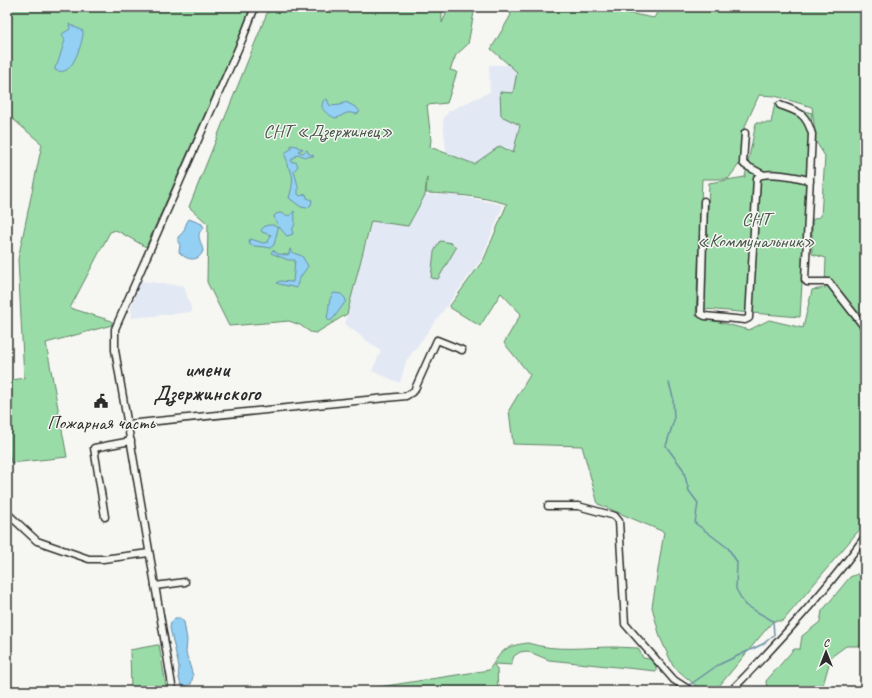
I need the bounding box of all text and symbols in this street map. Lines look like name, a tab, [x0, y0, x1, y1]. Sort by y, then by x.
park label: СНТ «Дзержинец»	[263, 119, 393, 143]
park label: СНТ «Коммунальник»	[697, 207, 815, 253]
district label: имени Дзержинского	[154, 356, 262, 407]
public building icon: Пожарная часть	[93, 393, 109, 409]
place label: Пожарная часть	[47, 411, 157, 435]
north arrow	[806, 632, 846, 672]
text: С	[823, 635, 830, 649]

